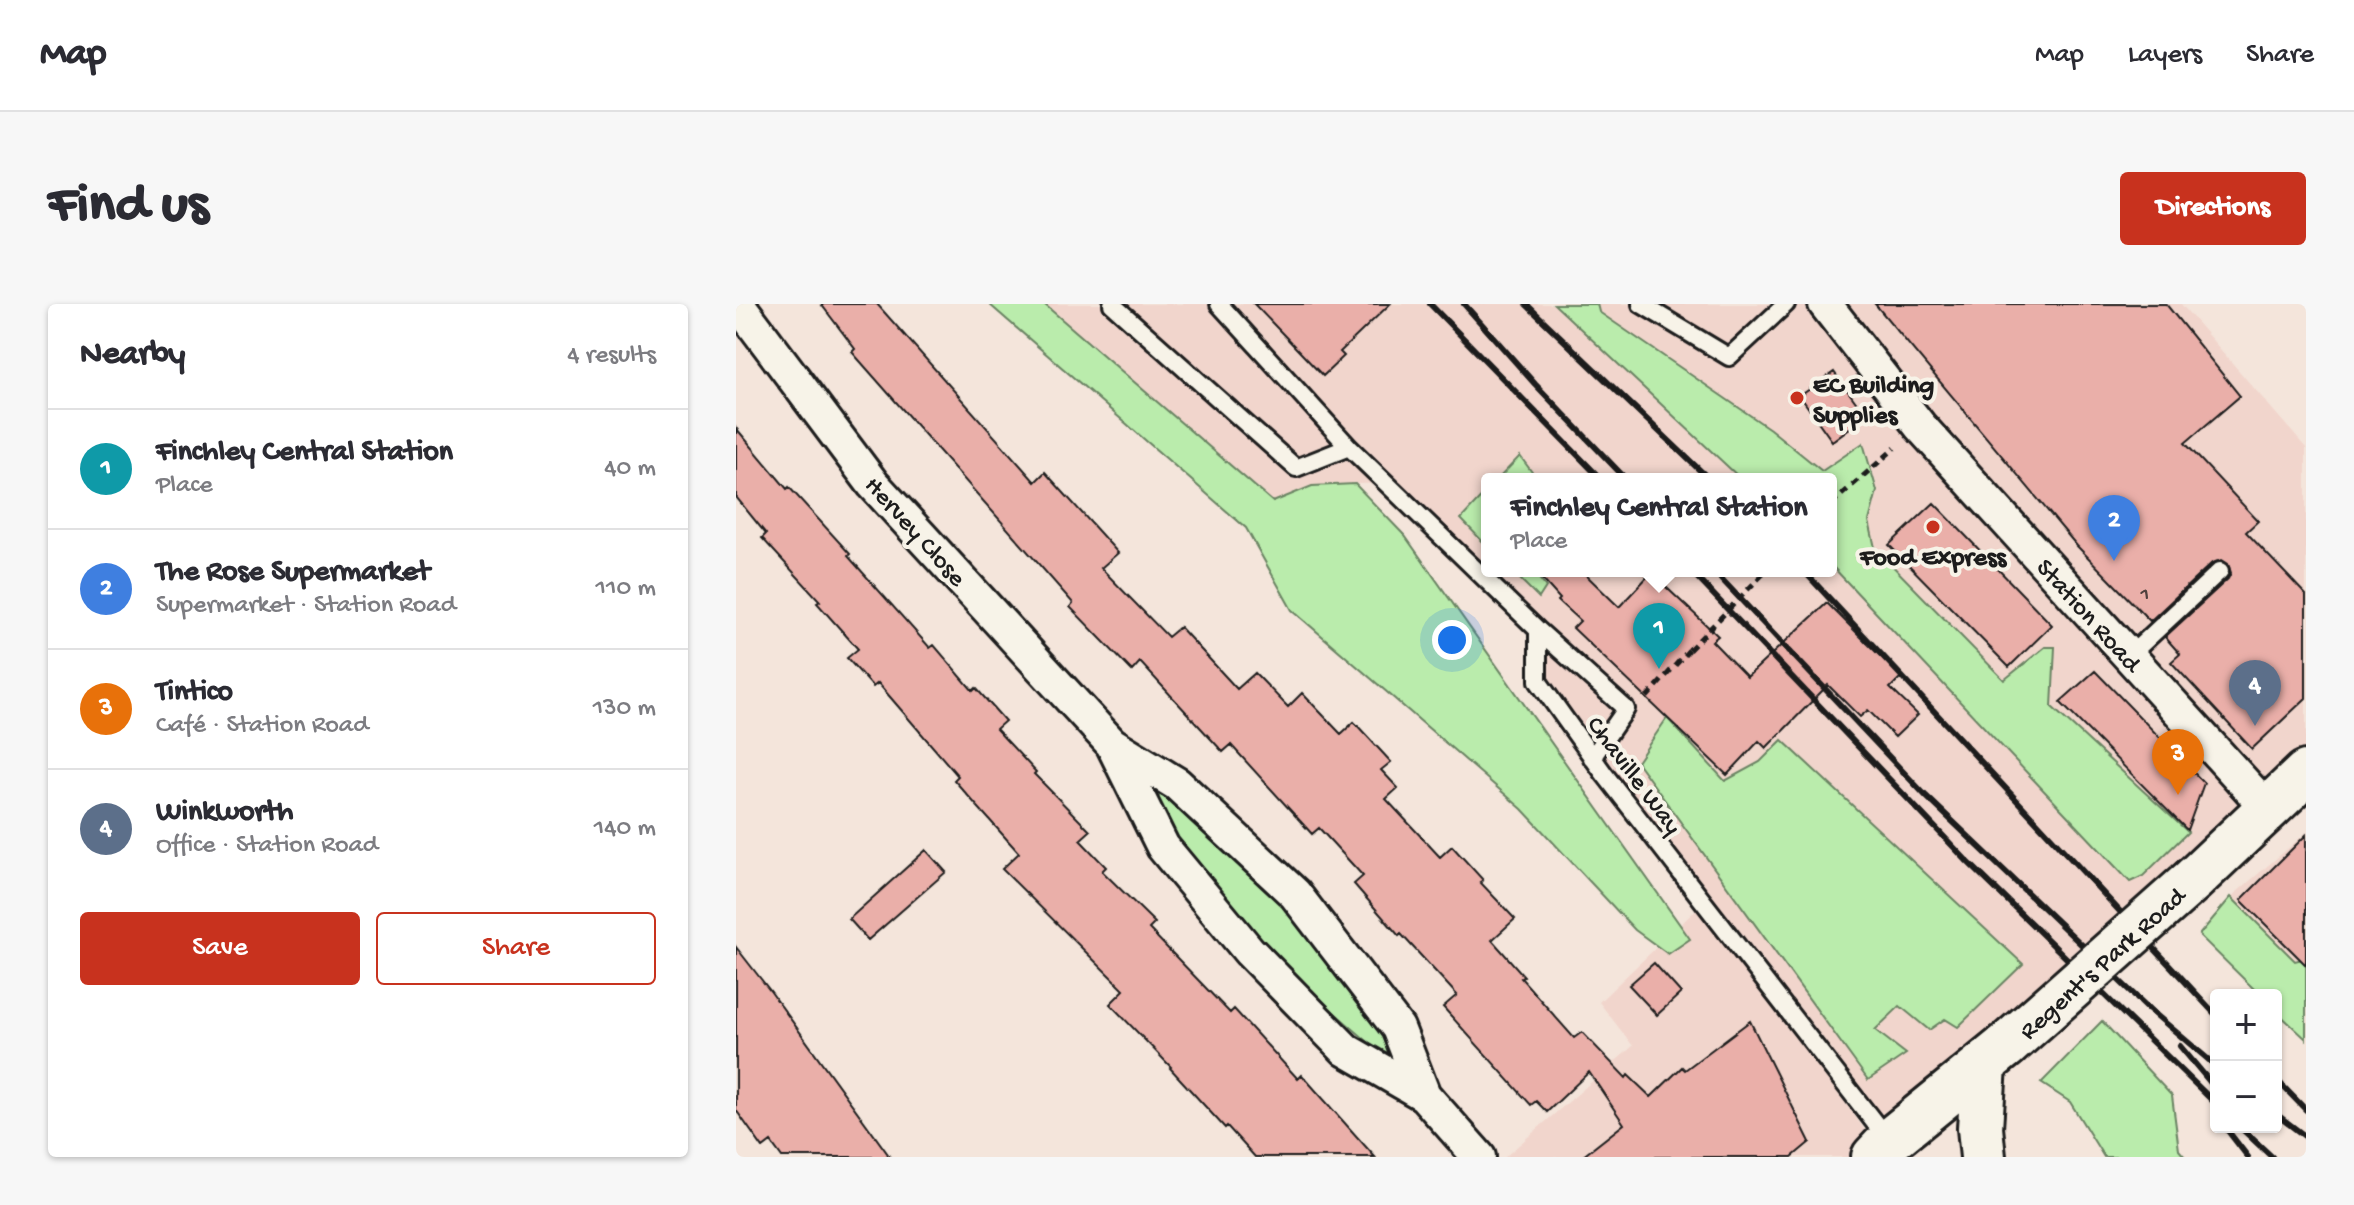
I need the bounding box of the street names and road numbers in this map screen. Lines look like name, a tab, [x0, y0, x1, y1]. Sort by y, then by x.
street label: Hervey Close	[856, 472, 972, 595]
street label: Station Road	[2028, 554, 2147, 682]
street label: Chaville Way	[1578, 711, 1687, 842]
street label: Regent's Park Road	[2014, 881, 2195, 1048]

